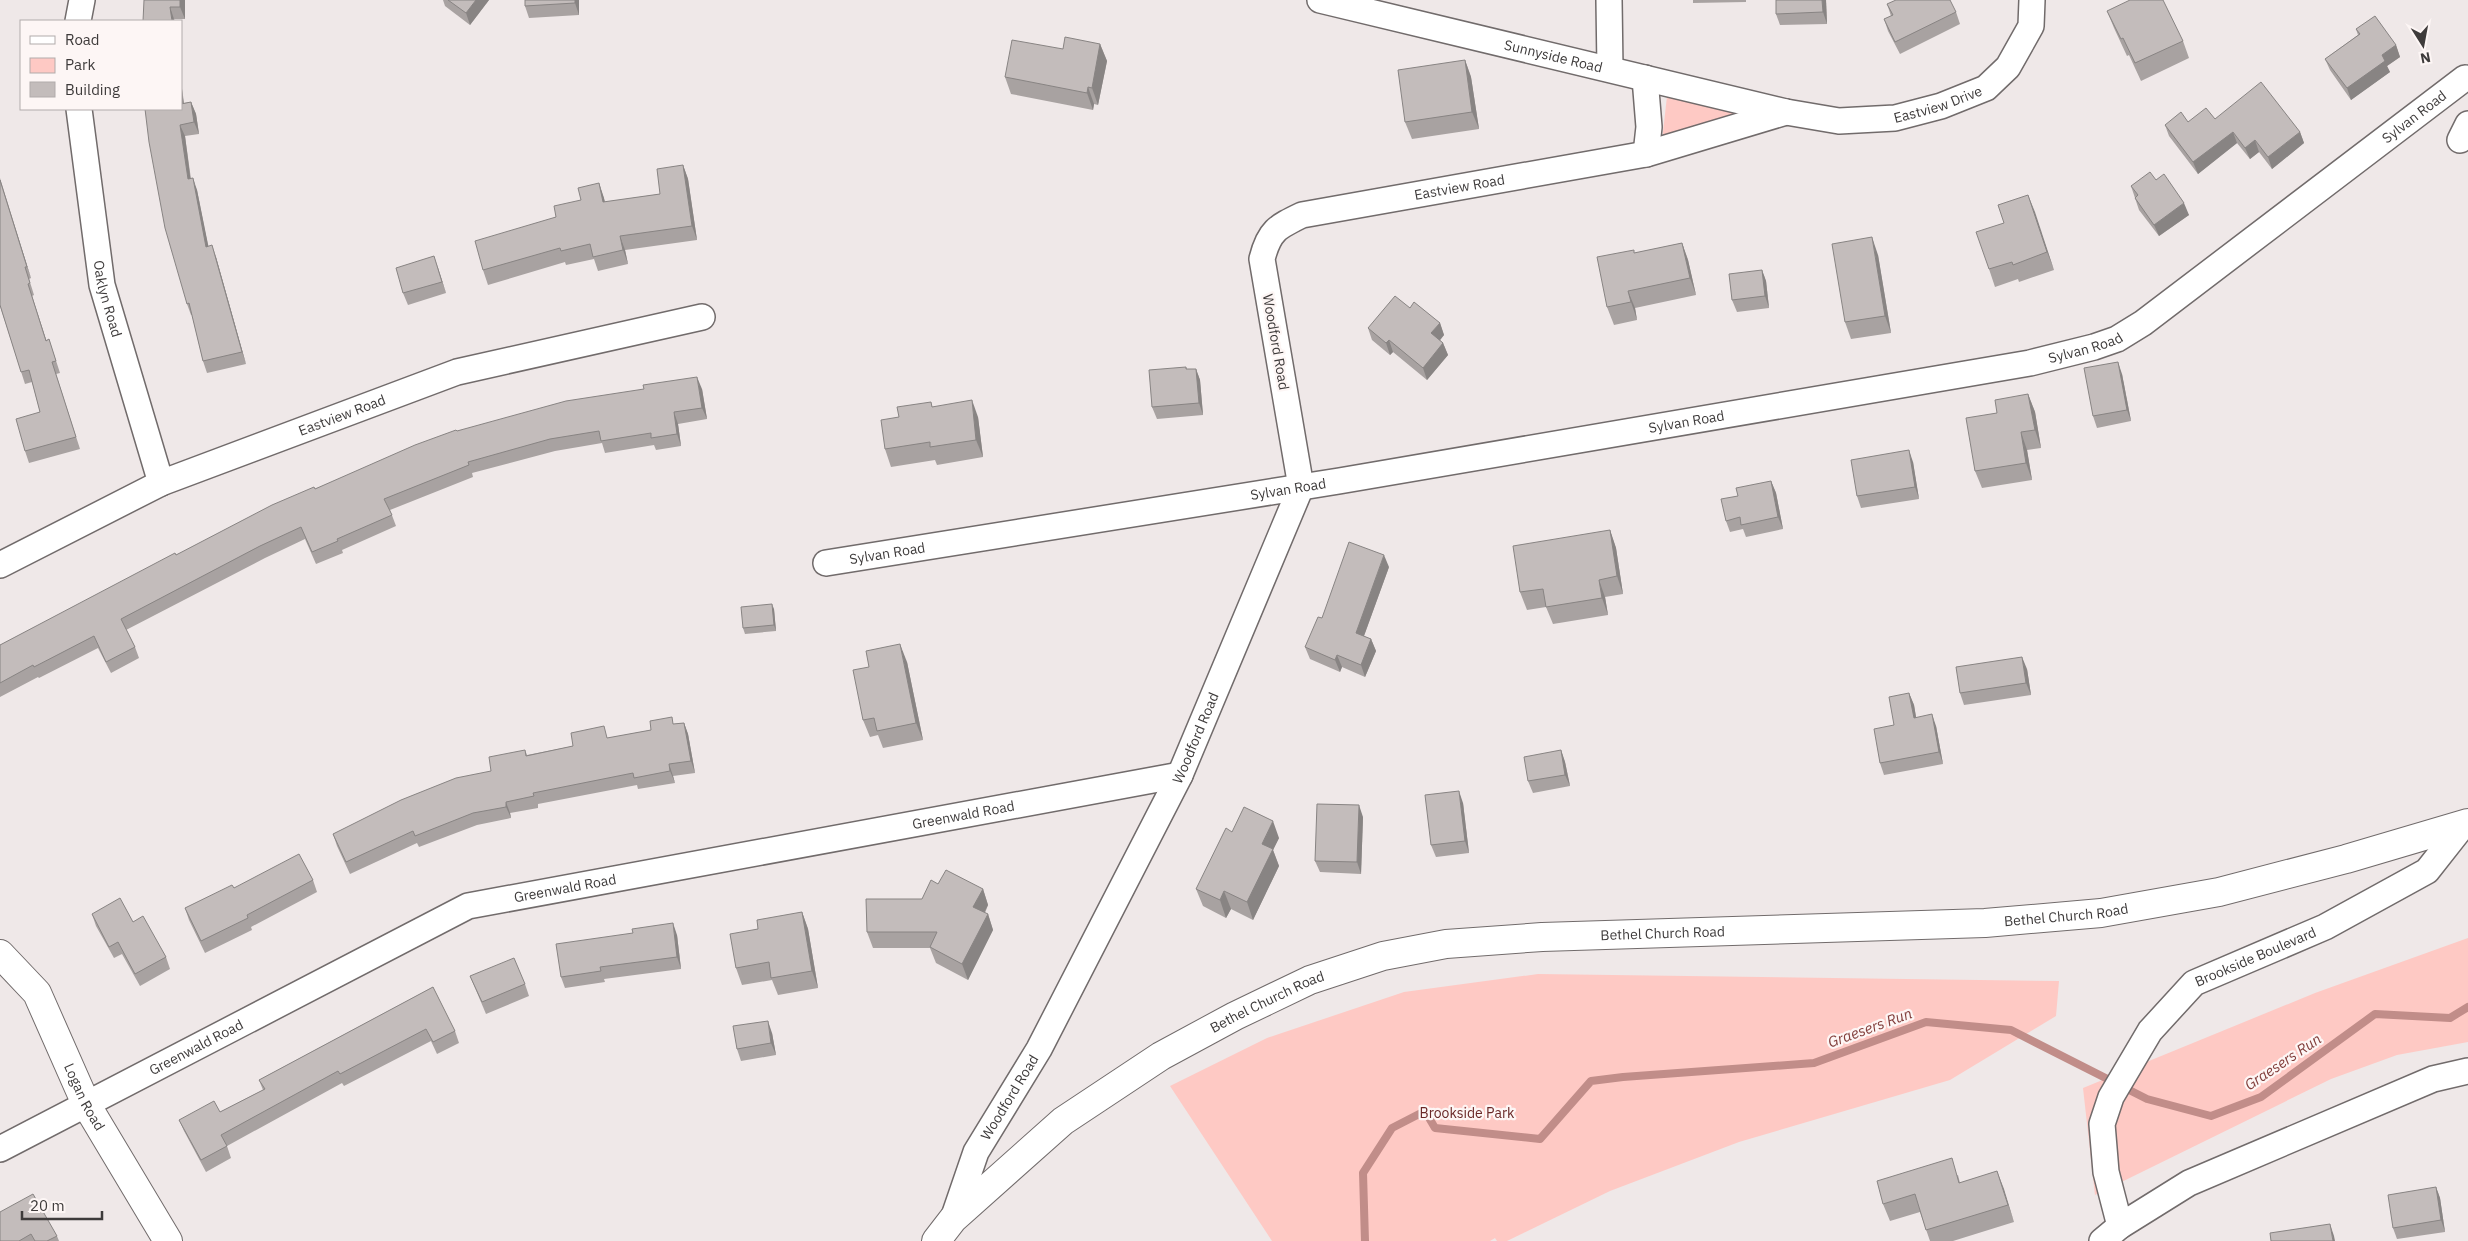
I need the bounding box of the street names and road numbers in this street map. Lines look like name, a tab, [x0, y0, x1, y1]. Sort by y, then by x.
street label: Sunnyside Road	[1502, 36, 1604, 77]
street label: Eastview Drive	[1892, 81, 1985, 127]
street label: Sylvan Road	[2378, 86, 2450, 147]
street label: Eastview Road	[1413, 170, 1506, 204]
street label: Oaklyn Road	[90, 259, 126, 339]
street label: Woodford Road	[1259, 293, 1293, 391]
street label: Sylvan Road	[2046, 328, 2126, 367]
street label: Eastview Road	[296, 391, 388, 440]
street label: Sylvan Road	[1647, 406, 1726, 437]
street label: Sylvan Road	[1249, 474, 1327, 504]
street label: Sylvan Road	[848, 538, 926, 568]
street label: Woodford Road	[1168, 690, 1223, 786]
street label: Greenwald Road	[911, 797, 1016, 833]
street label: Greenwald Road	[512, 870, 618, 906]
street label: Bethel Church Road	[2003, 899, 2130, 930]
street label: Bethel Church Road	[1600, 922, 1725, 944]
street label: Brookside Boulevard	[2192, 923, 2319, 991]
street label: Bethel Church Road	[1207, 967, 1326, 1037]
street label: Greenwald Road	[146, 1015, 246, 1079]
street label: Woodford Road	[976, 1051, 1042, 1143]
street label: Logan Road	[60, 1060, 109, 1134]

